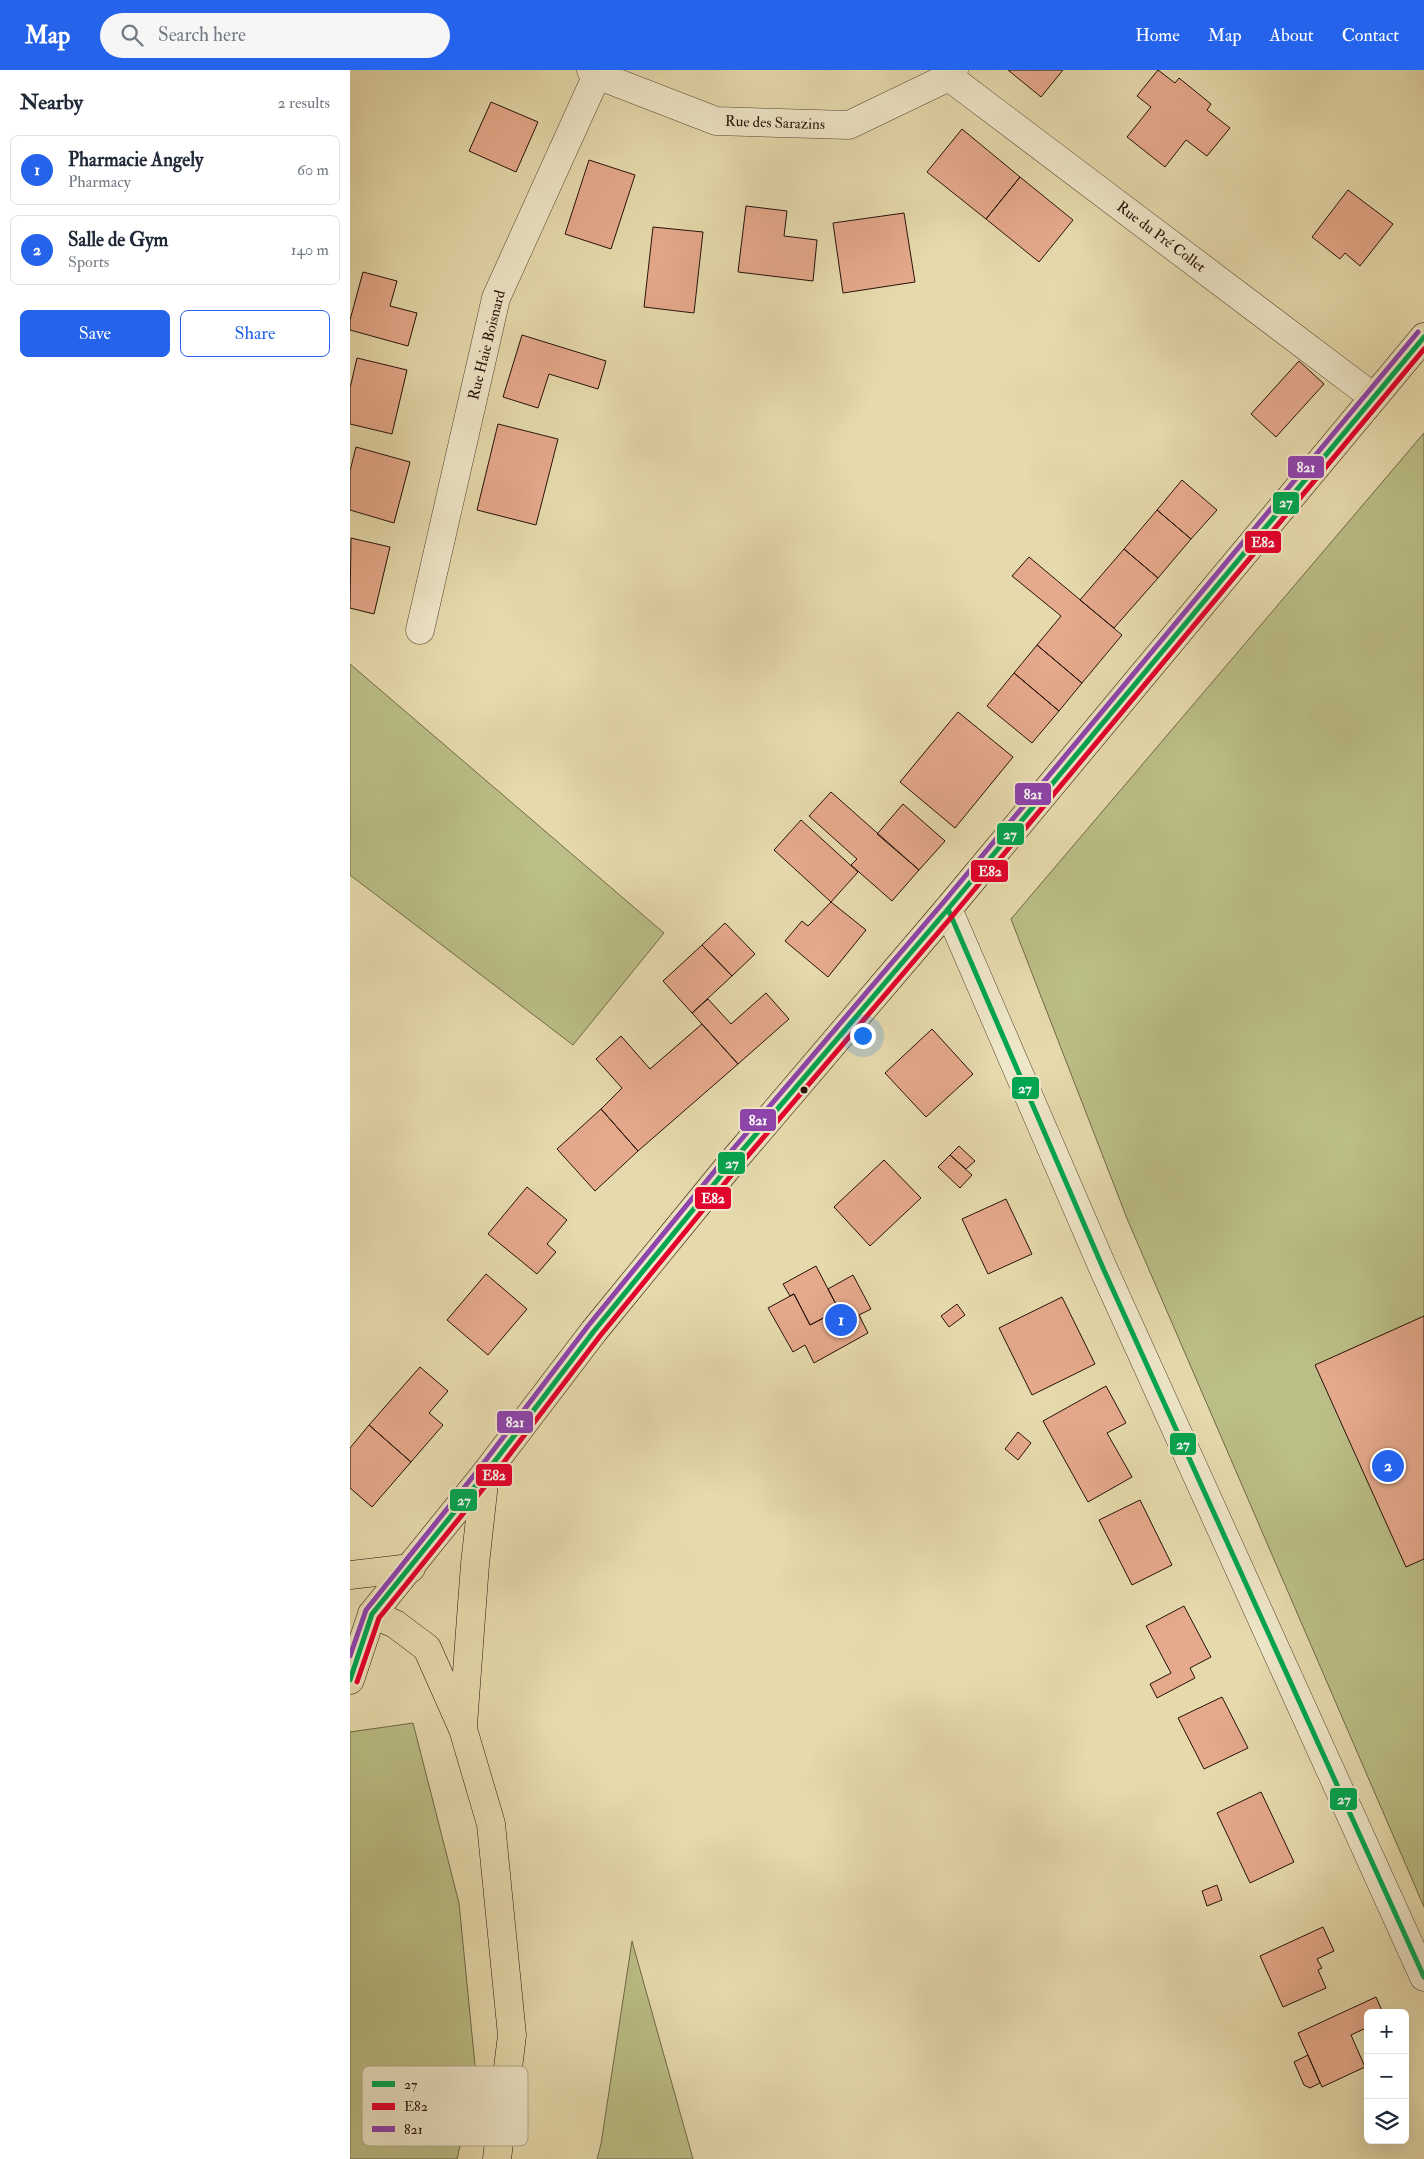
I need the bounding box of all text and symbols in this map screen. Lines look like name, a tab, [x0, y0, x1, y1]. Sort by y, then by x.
search box	[100, 13, 450, 58]
text: Map	[25, 20, 70, 51]
icon: search	[118, 21, 146, 49]
text: Search here	[158, 23, 246, 47]
text: Home	[1135, 24, 1180, 47]
text: Map	[1208, 24, 1242, 47]
text: About	[1270, 24, 1314, 47]
text: Contact	[1342, 24, 1399, 47]
text: Nearby	[20, 89, 83, 116]
text: 2 results	[277, 93, 330, 113]
street label: Rue des Sarazins	[725, 112, 825, 134]
text: Pharmacie Angely	[68, 148, 203, 172]
text: 1	[34, 160, 40, 180]
text: 60 m	[297, 160, 329, 180]
text: Pharmacy	[68, 172, 131, 192]
street label: Rue du Pré Collet	[1113, 197, 1209, 277]
text: Salle de Gym	[68, 228, 168, 252]
text: 2	[33, 240, 41, 260]
text: 140 m	[291, 240, 329, 260]
text: Sports	[68, 252, 109, 272]
street label: Rue Haie Boisnard	[464, 288, 510, 402]
button: Save	[20, 310, 170, 357]
button: Share	[180, 310, 330, 357]
line badge: 821	[1287, 455, 1325, 479]
text: 821	[1297, 459, 1315, 476]
line badge: 27	[1272, 491, 1300, 515]
text: 27	[1279, 494, 1293, 511]
line badge: E82	[1244, 530, 1282, 554]
text: E82	[1251, 534, 1275, 551]
line badge: 821	[1014, 782, 1052, 806]
text: 821	[1024, 786, 1042, 803]
line badge: 27	[996, 822, 1025, 846]
text: 27	[1003, 826, 1017, 843]
line badge: E82	[970, 859, 1009, 883]
text: E82	[978, 863, 1002, 880]
your location	[850, 1023, 876, 1049]
line badge: 27	[1011, 1076, 1040, 1100]
text: 27	[1018, 1080, 1032, 1097]
unlabelled marker	[799, 1085, 809, 1095]
line badge: 821	[739, 1108, 777, 1132]
text: 821	[749, 1112, 767, 1129]
line badge: 27	[717, 1151, 746, 1175]
text: 27	[725, 1155, 739, 1172]
line badge: E82	[694, 1186, 732, 1210]
text: E82	[701, 1190, 725, 1207]
pin: 1	[825, 1301, 857, 1339]
line badge: 821	[496, 1410, 534, 1434]
text: 821	[506, 1414, 524, 1431]
line badge: 27	[1169, 1432, 1197, 1456]
text: 27	[1176, 1436, 1190, 1453]
pin: 2	[1372, 1447, 1404, 1485]
line badge: E82	[475, 1463, 513, 1487]
text: E82	[482, 1467, 506, 1484]
line badge: 27	[449, 1488, 478, 1512]
text: 27	[457, 1492, 471, 1509]
line badge: 27	[1329, 1787, 1358, 1811]
text: 27	[1337, 1791, 1351, 1808]
map controls	[1364, 2009, 1409, 2144]
button: +	[1364, 2009, 1409, 2054]
button: −	[1364, 2054, 1409, 2099]
legend	[362, 2066, 528, 2146]
text: 27	[404, 2076, 418, 2093]
text: E82	[404, 2098, 428, 2115]
button: layers	[1364, 2099, 1409, 2144]
text: 821	[404, 2121, 423, 2138]

